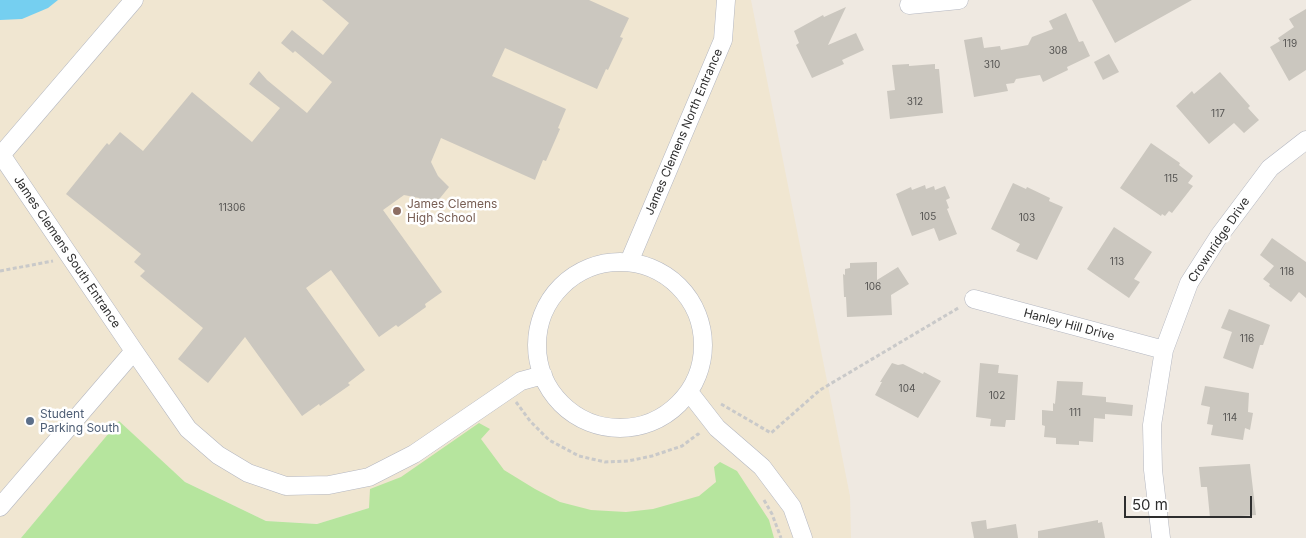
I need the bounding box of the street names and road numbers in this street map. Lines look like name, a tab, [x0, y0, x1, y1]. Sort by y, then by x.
street label: James Clemens North Entrance	[642, 47, 726, 217]
street label: James Clemens South Entrance	[11, 173, 123, 331]
street label: Crownridge Drive	[1185, 195, 1253, 285]
street label: Hanley Hill Drive	[1022, 306, 1116, 344]

